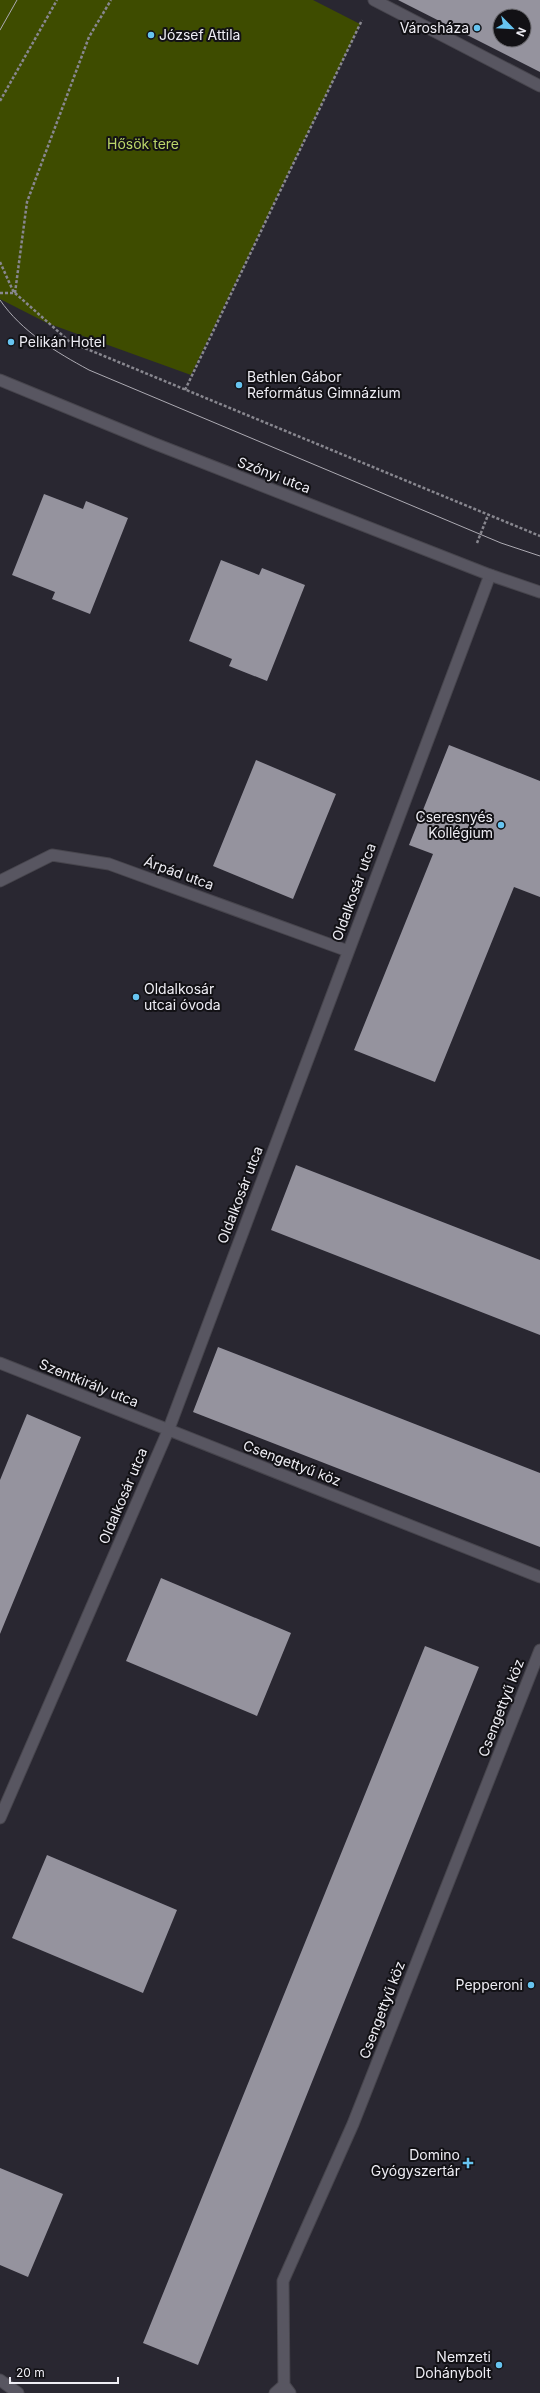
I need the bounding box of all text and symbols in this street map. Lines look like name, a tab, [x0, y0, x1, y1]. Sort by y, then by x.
north arrow	[492, 8, 532, 48]
place label: Városháza	[400, 19, 469, 36]
marker: Városháza	[472, 23, 482, 33]
text: N	[513, 25, 529, 39]
place label: József Attila	[159, 26, 240, 43]
marker: József Attila	[146, 30, 156, 40]
park label: Hősök tere	[107, 135, 179, 152]
place label: Pelikán Hotel	[19, 333, 105, 350]
marker: Pelikán Hotel	[6, 337, 16, 347]
place label: Bethlen Gábor Református Gimnázium	[247, 368, 401, 401]
marker: Bethlen Gábor Református Gimnázium	[234, 380, 244, 390]
street label: Szőnyi utca	[235, 453, 313, 496]
place label: Cseresnyés Kollégium	[415, 808, 493, 841]
marker: Cseresnyés Kollégium	[496, 820, 506, 830]
street label: Oldalkosár utca	[328, 841, 379, 943]
street label: Árpád utca	[142, 852, 216, 893]
place label: Oldalkosár utcai óvoda	[144, 980, 221, 1013]
marker: Oldalkosár utcai óvoda	[131, 992, 141, 1002]
street label: Oldalkosár utca	[213, 1144, 266, 1246]
street label: Szentkirály utca	[37, 1355, 141, 1410]
street label: Csengettyű köz	[241, 1436, 343, 1489]
street label: Oldalkosár utca	[95, 1445, 150, 1546]
street label: Csengettyű köz	[474, 1657, 527, 1759]
street label: Csengettyű köz	[355, 1959, 408, 2061]
place label: Pepperoni	[456, 1976, 523, 1993]
marker: Pepperoni	[526, 1980, 536, 1990]
place label: Domino Gyógyszertár	[371, 2146, 460, 2179]
marker: Domino Gyógyszertár	[463, 2158, 473, 2168]
place label: Nemzeti Dohánybolt	[415, 2348, 491, 2381]
scale bar	[10, 2359, 118, 2385]
marker: Nemzeti Dohánybolt	[494, 2360, 504, 2370]
text: 20 m	[16, 2365, 45, 2380]

